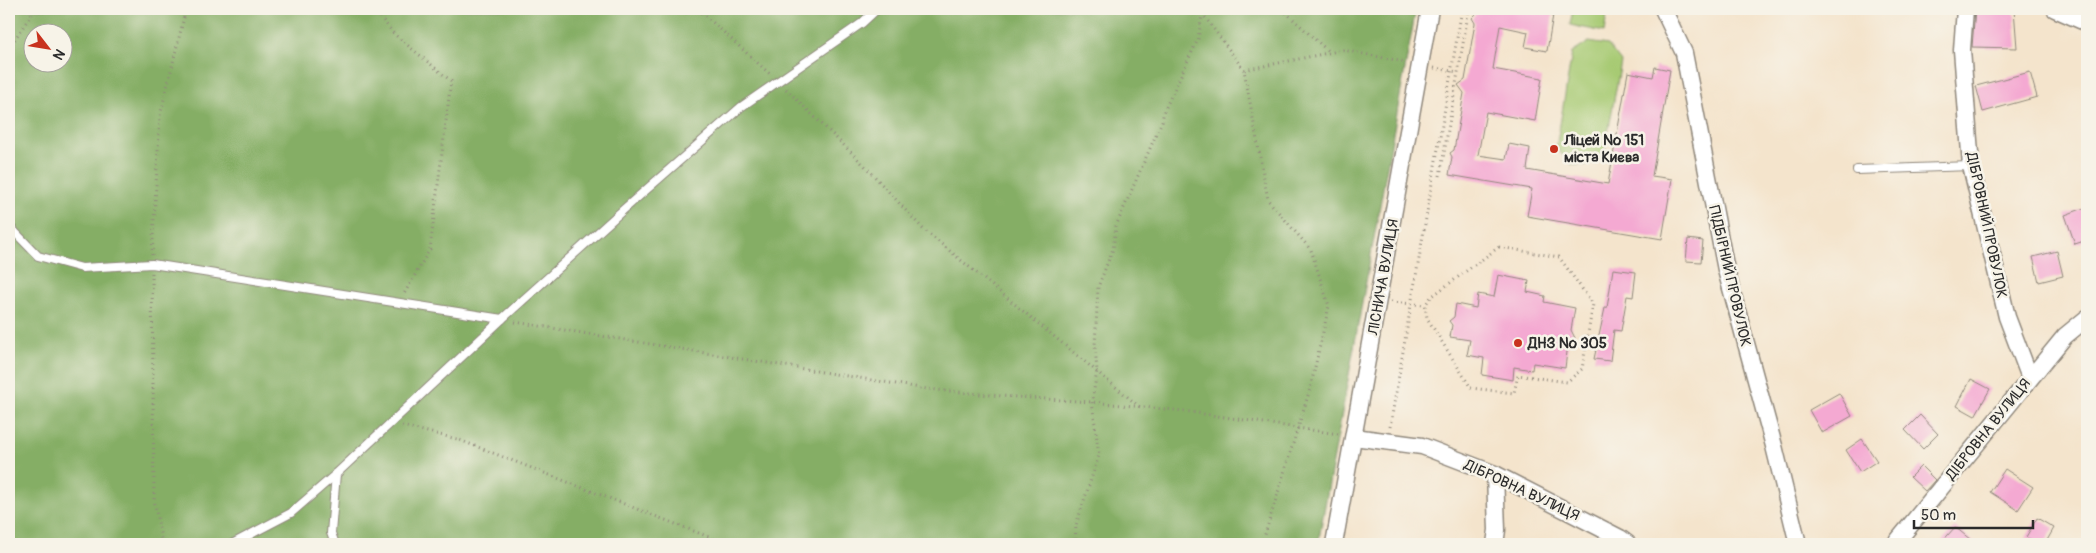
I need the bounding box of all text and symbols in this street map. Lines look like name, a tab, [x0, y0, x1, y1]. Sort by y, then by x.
north arrow	[22, 22, 72, 72]
text: N	[49, 46, 68, 63]
place label: Ліцей № 151 міста Києва	[1563, 131, 1644, 167]
marker: Ліцей № 151 міста Києва	[1548, 143, 1560, 155]
street label: ДІБРОВНИЙ ПРОВУЛОК	[1962, 149, 2011, 300]
street label: ПІДБІРНИЙ ПРОВУЛОК	[1704, 204, 1755, 349]
street label: ЛІСНИЧА ВУЛИЦЯ	[1364, 217, 1403, 338]
place label: ДНЗ № 305	[1527, 334, 1607, 353]
marker: ДНЗ № 305	[1512, 337, 1524, 349]
street label: ДІБРОВНА ВУЛИЦЯ	[1941, 375, 2035, 485]
street label: ДІБРОВНА ВУЛИЦЯ	[1460, 455, 1582, 525]
scale bar	[1914, 498, 2032, 530]
text: 50 m	[1921, 506, 1956, 525]

